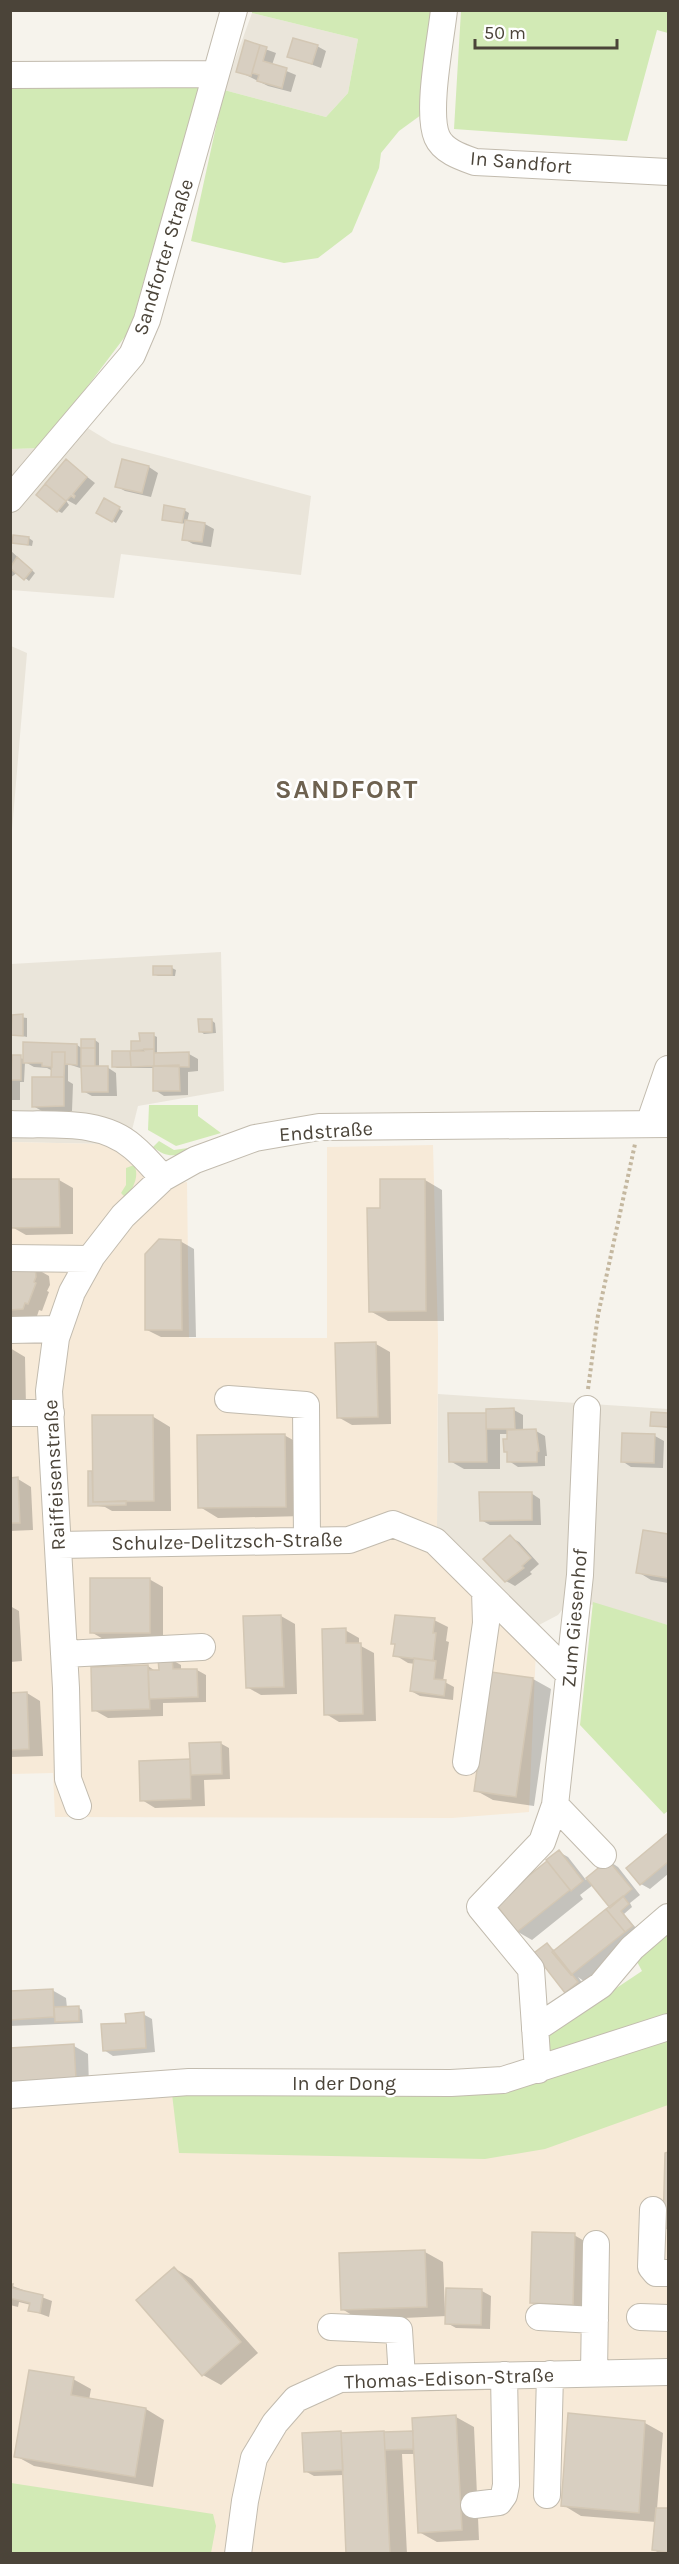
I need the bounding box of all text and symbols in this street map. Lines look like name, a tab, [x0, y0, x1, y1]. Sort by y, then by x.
scale bar	[475, 12, 618, 50]
text: 50 m	[484, 22, 526, 44]
street label: In Sandfort	[469, 147, 573, 178]
street label: Sandforter Straße	[129, 176, 198, 338]
district label: SANDFORT	[275, 774, 419, 805]
street label: Endstraße	[278, 1117, 374, 1146]
street label: Raiffeisenstraße	[39, 1399, 70, 1551]
street label: Schulze-Delitzsch-Straße	[111, 1528, 343, 1555]
street label: Zum Giesenhof	[557, 1548, 592, 1688]
street label: In der Dong	[292, 2072, 396, 2095]
street label: Thomas-Edison-Straße	[344, 2363, 554, 2394]

